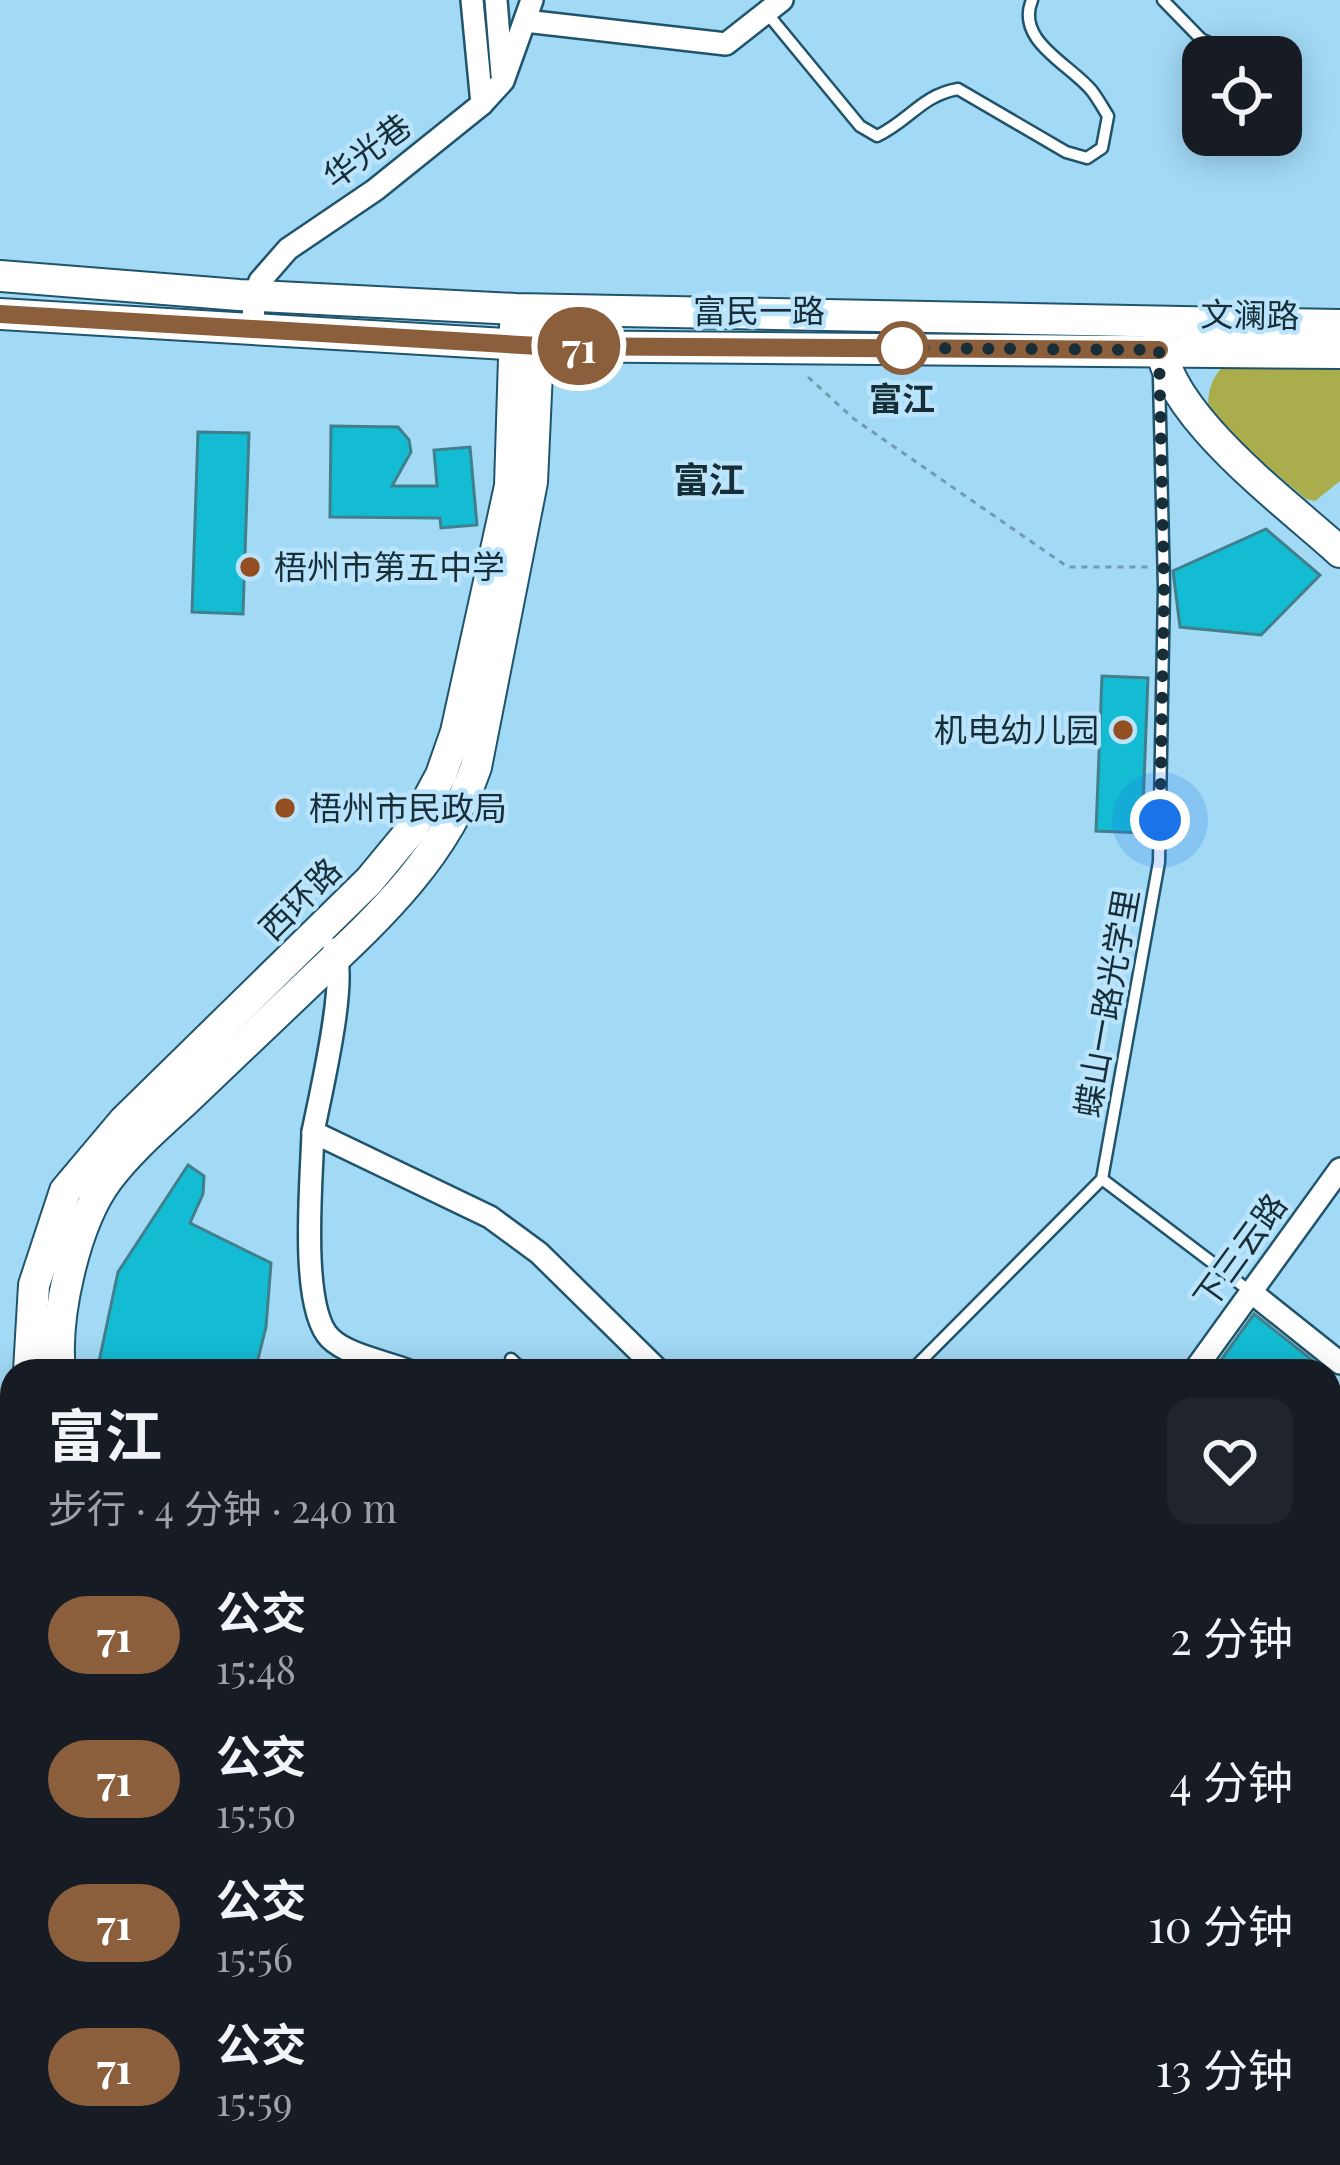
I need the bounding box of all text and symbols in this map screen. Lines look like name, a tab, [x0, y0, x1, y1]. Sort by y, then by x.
map controls	[1182, 36, 1302, 156]
button: locate	[1182, 36, 1302, 156]
street label: 华光巷	[313, 102, 419, 197]
street label: 富民一路	[693, 287, 825, 331]
street label: 文澜路	[1200, 290, 1300, 336]
line badge: 71	[525, 307, 633, 385]
text: 71	[561, 318, 597, 374]
marker: 富江	[877, 323, 927, 373]
place label: 富江	[869, 375, 935, 419]
district label: 富江	[673, 454, 745, 502]
place label: 梧州市第五中学	[274, 543, 505, 587]
marker: 梧州市第五中学	[237, 554, 263, 580]
place label: 机电幼儿园	[934, 706, 1099, 750]
marker: 机电幼儿园	[1110, 717, 1136, 743]
place label: 梧州市民政局	[309, 784, 507, 828]
your location	[1130, 790, 1190, 850]
marker: 梧州市民政局	[272, 795, 298, 821]
street label: 西环路	[248, 847, 349, 948]
street label: 蝶山一路光学里	[1063, 885, 1147, 1120]
street label: 下三云路	[1182, 1183, 1295, 1316]
text: 富江	[48, 1395, 162, 1471]
button: heart	[1167, 1398, 1293, 1524]
text: 步行 · 4 分钟 · 240 m	[48, 1481, 397, 1533]
text: 公交	[216, 1580, 306, 1640]
text: 2 分钟	[1170, 1606, 1293, 1666]
text: 71	[96, 1607, 132, 1663]
text: 15:48	[216, 1642, 296, 1694]
text: 公交	[216, 1724, 306, 1784]
text: 4 分钟	[1170, 1750, 1293, 1810]
text: 71	[96, 1751, 132, 1807]
text: 15:50	[216, 1786, 296, 1838]
text: 公交	[216, 1868, 306, 1928]
text: 10 分钟	[1148, 1894, 1293, 1954]
text: 71	[96, 1895, 132, 1951]
text: 15:56	[216, 1930, 293, 1982]
text: 公交	[216, 2012, 306, 2072]
text: 13 分钟	[1156, 2038, 1293, 2098]
text: 71	[96, 2039, 132, 2095]
text: 15:59	[216, 2074, 293, 2126]

